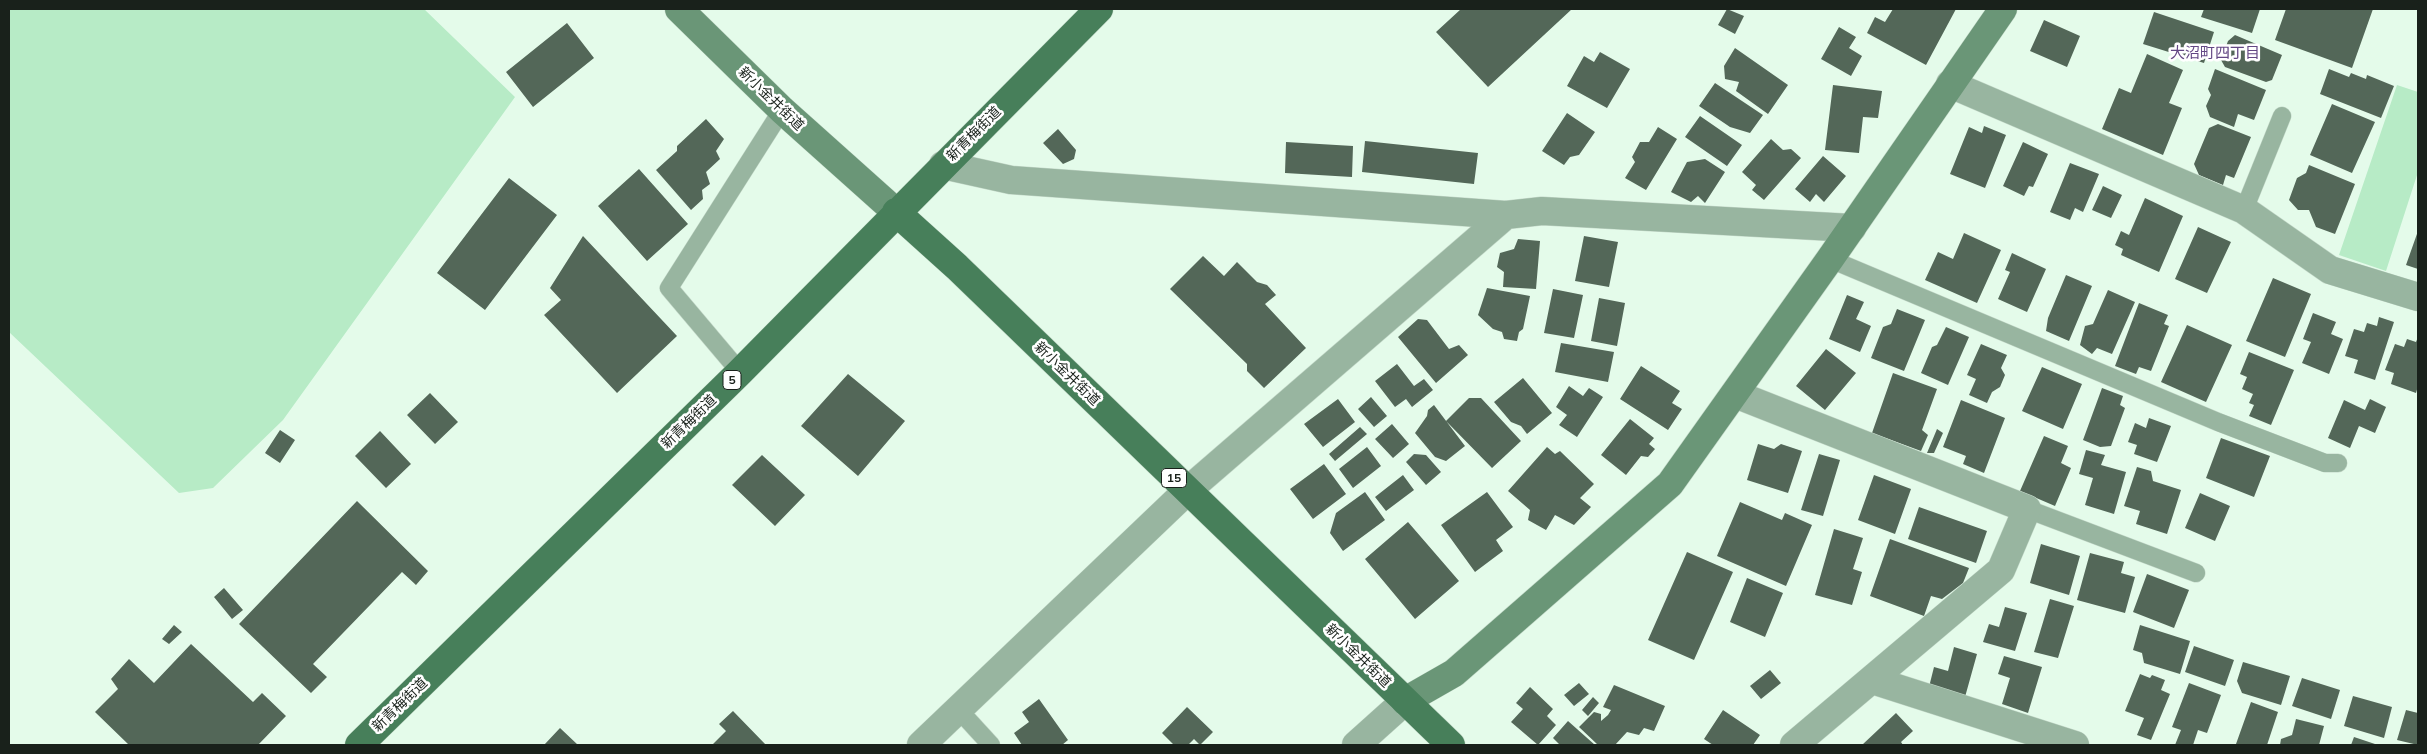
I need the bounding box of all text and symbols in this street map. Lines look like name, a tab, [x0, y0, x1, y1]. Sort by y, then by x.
district label: 大沼町四丁目	[2170, 44, 2260, 62]
street label: 新小金井街道	[735, 64, 807, 134]
street label: 新青梅街道	[943, 103, 1005, 165]
street label: 新小金井街道	[1031, 339, 1103, 409]
road number: 5	[723, 370, 741, 390]
street label: 新青梅街道	[658, 392, 720, 452]
road number: 15	[1162, 468, 1186, 488]
street label: 新小金井街道	[1322, 621, 1394, 691]
street label: 新青梅街道	[369, 675, 431, 735]

